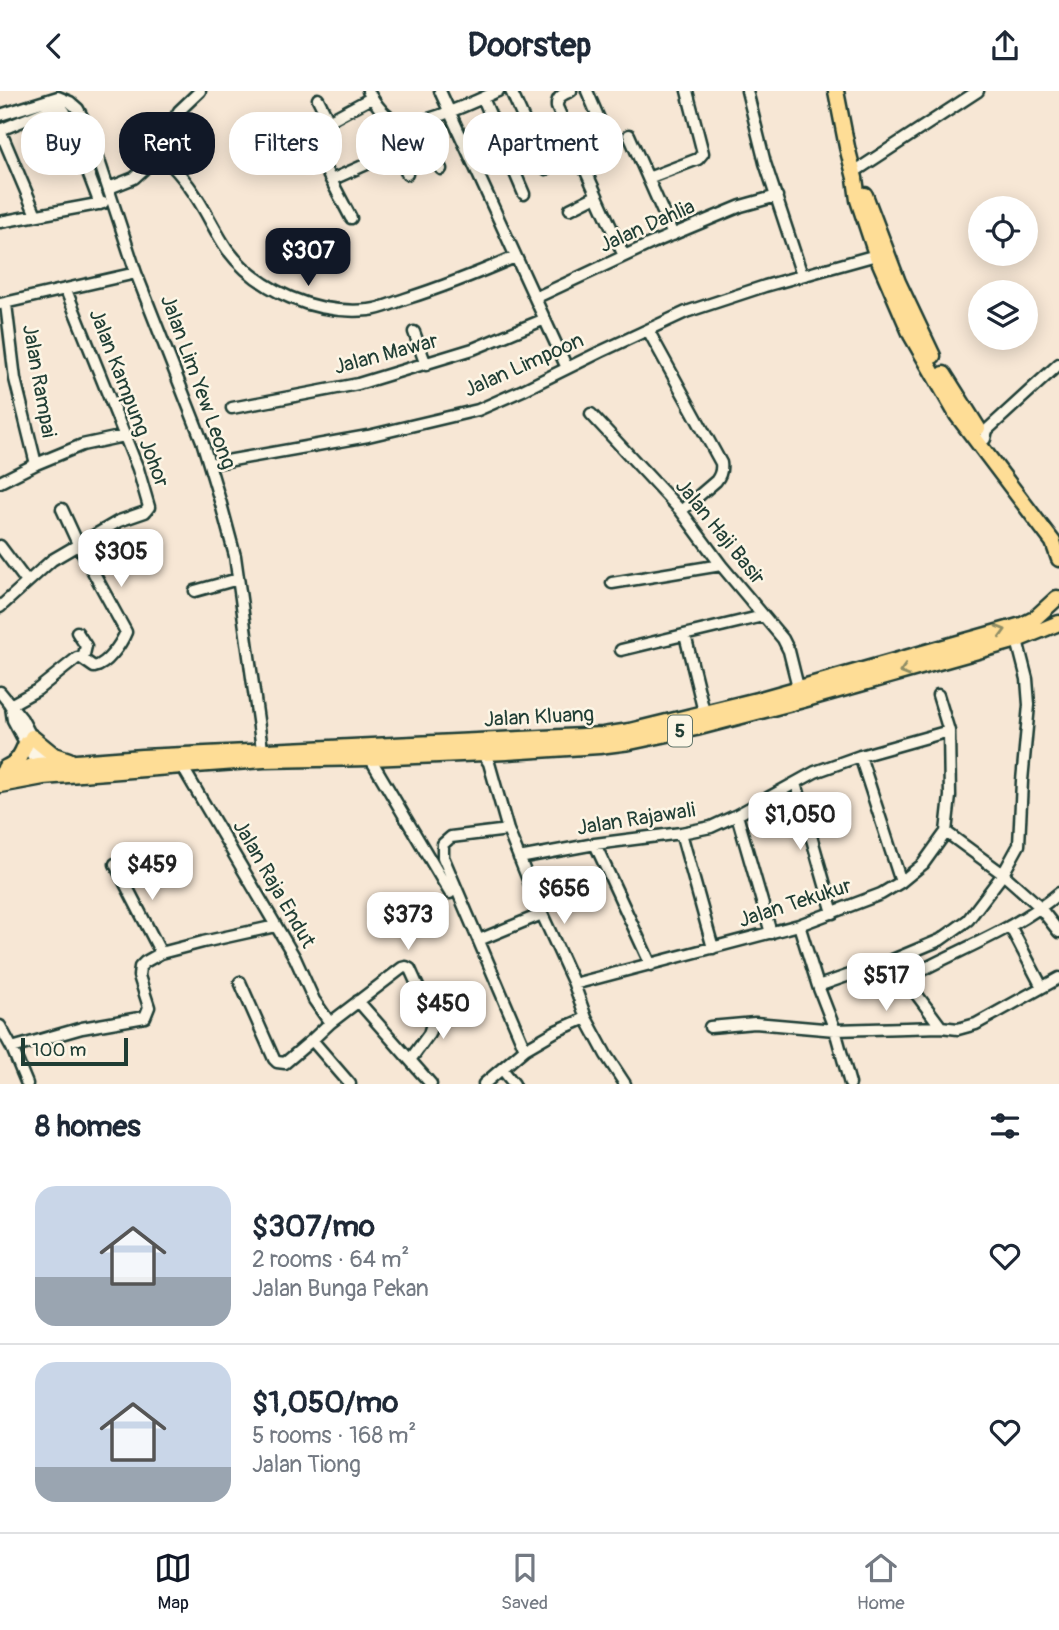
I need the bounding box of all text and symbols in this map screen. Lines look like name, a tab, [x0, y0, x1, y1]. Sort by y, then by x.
text: Doorstep	[468, 26, 591, 66]
icon: back	[35, 27, 73, 65]
icon: share	[986, 27, 1024, 65]
chip: Buy	[21, 112, 105, 175]
chip: Rent	[119, 112, 215, 175]
chip: Filters	[229, 112, 342, 175]
chip: New	[356, 112, 449, 175]
chip: Apartment	[463, 112, 623, 175]
street label: Jalan Dahlia	[595, 193, 699, 259]
map controls	[968, 196, 1038, 350]
button: locate	[968, 196, 1038, 266]
pin: $307	[267, 229, 349, 288]
text: $307	[281, 236, 335, 265]
button: layers	[968, 280, 1038, 350]
street label: Jalan Lim Yew Leong	[154, 291, 242, 473]
street label: Jalan Kampung Johor	[83, 305, 176, 491]
street label: Jalan Rampai	[16, 322, 62, 440]
street label: Jalan Mawar	[331, 327, 442, 381]
street label: Jalan Limpoon	[460, 327, 588, 403]
street label: Jalan Haji Basir	[669, 473, 771, 591]
pin: $305	[80, 529, 162, 589]
text: $305	[94, 537, 148, 566]
one-way arrow	[995, 625, 1007, 640]
one-way arrow	[899, 663, 911, 678]
street label: Jalan Kluang	[483, 701, 595, 733]
road number: 5	[668, 715, 692, 747]
pin: $1,050	[743, 793, 857, 852]
street label: Jalan Rajawali	[575, 796, 697, 842]
text: $1,050	[764, 800, 836, 829]
street label: Jalan Raja Endut	[226, 815, 322, 953]
pin: $459	[111, 843, 193, 902]
text: $459	[127, 850, 177, 879]
pin: $656	[523, 867, 605, 926]
street label: Jalan Tekukur	[735, 872, 855, 934]
text: $656	[538, 874, 590, 903]
pin: $373	[367, 893, 449, 952]
text: $373	[383, 900, 433, 929]
pin: $517	[845, 953, 927, 1013]
text: $517	[863, 961, 909, 990]
pin: $450	[402, 981, 484, 1041]
text: $450	[416, 989, 470, 1018]
scale bar	[21, 1035, 128, 1067]
text: 100 m	[32, 1038, 86, 1062]
icon: filters	[986, 1107, 1024, 1145]
text: 8 homes	[35, 1108, 141, 1145]
text: $307/mo	[252, 1208, 375, 1245]
icon: home	[91, 1214, 175, 1298]
icon: heart	[986, 1237, 1024, 1275]
text: 2 rooms · 64 m²	[252, 1245, 409, 1274]
text: Jalan Bunga Pekan	[252, 1274, 429, 1303]
text: $1,050/mo	[252, 1384, 398, 1421]
icon: home	[91, 1390, 175, 1474]
icon: heart	[986, 1413, 1024, 1451]
text: 5 rooms · 168 m²	[252, 1421, 416, 1450]
text: Jalan Tiong	[252, 1450, 361, 1479]
tab: Map	[154, 1549, 192, 1615]
tab: Saved	[501, 1549, 548, 1615]
tab: Home	[857, 1549, 905, 1615]

